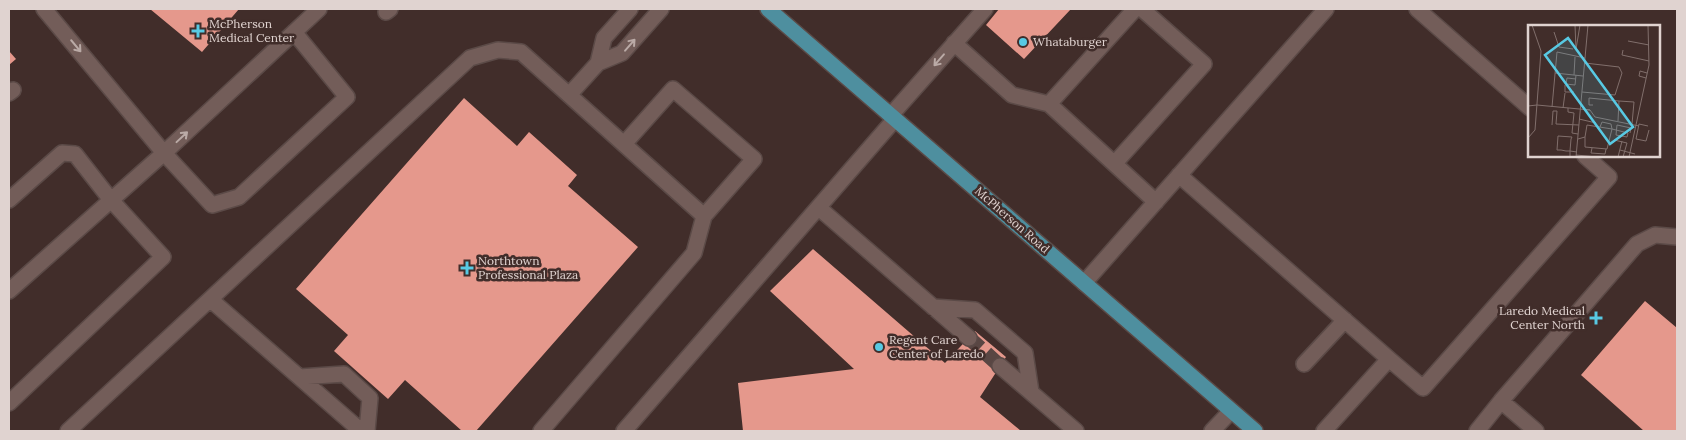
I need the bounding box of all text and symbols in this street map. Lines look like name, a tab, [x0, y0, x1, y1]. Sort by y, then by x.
place label: McPherson Medical Center	[209, 16, 295, 45]
marker: McPherson Medical Center	[191, 24, 205, 38]
inset map	[1528, 25, 1661, 158]
place label: Whataburger	[1033, 34, 1108, 49]
marker: Whataburger	[1017, 36, 1029, 48]
one-way arrow	[624, 38, 635, 51]
one-way arrow	[70, 40, 81, 53]
one-way arrow	[933, 54, 945, 67]
one-way arrow	[175, 131, 188, 143]
street label: McPherson Road	[972, 183, 1053, 256]
place label: Northtown Professional Plaza	[478, 253, 578, 282]
marker: Northtown Professional Plaza	[460, 261, 474, 275]
place label: Laredo Medical Center North	[1499, 303, 1585, 332]
marker: Laredo Medical Center North	[1589, 311, 1603, 325]
place label: Regent Care Center of Laredo	[889, 332, 984, 361]
marker: Regent Care Center of Laredo	[873, 341, 885, 353]

